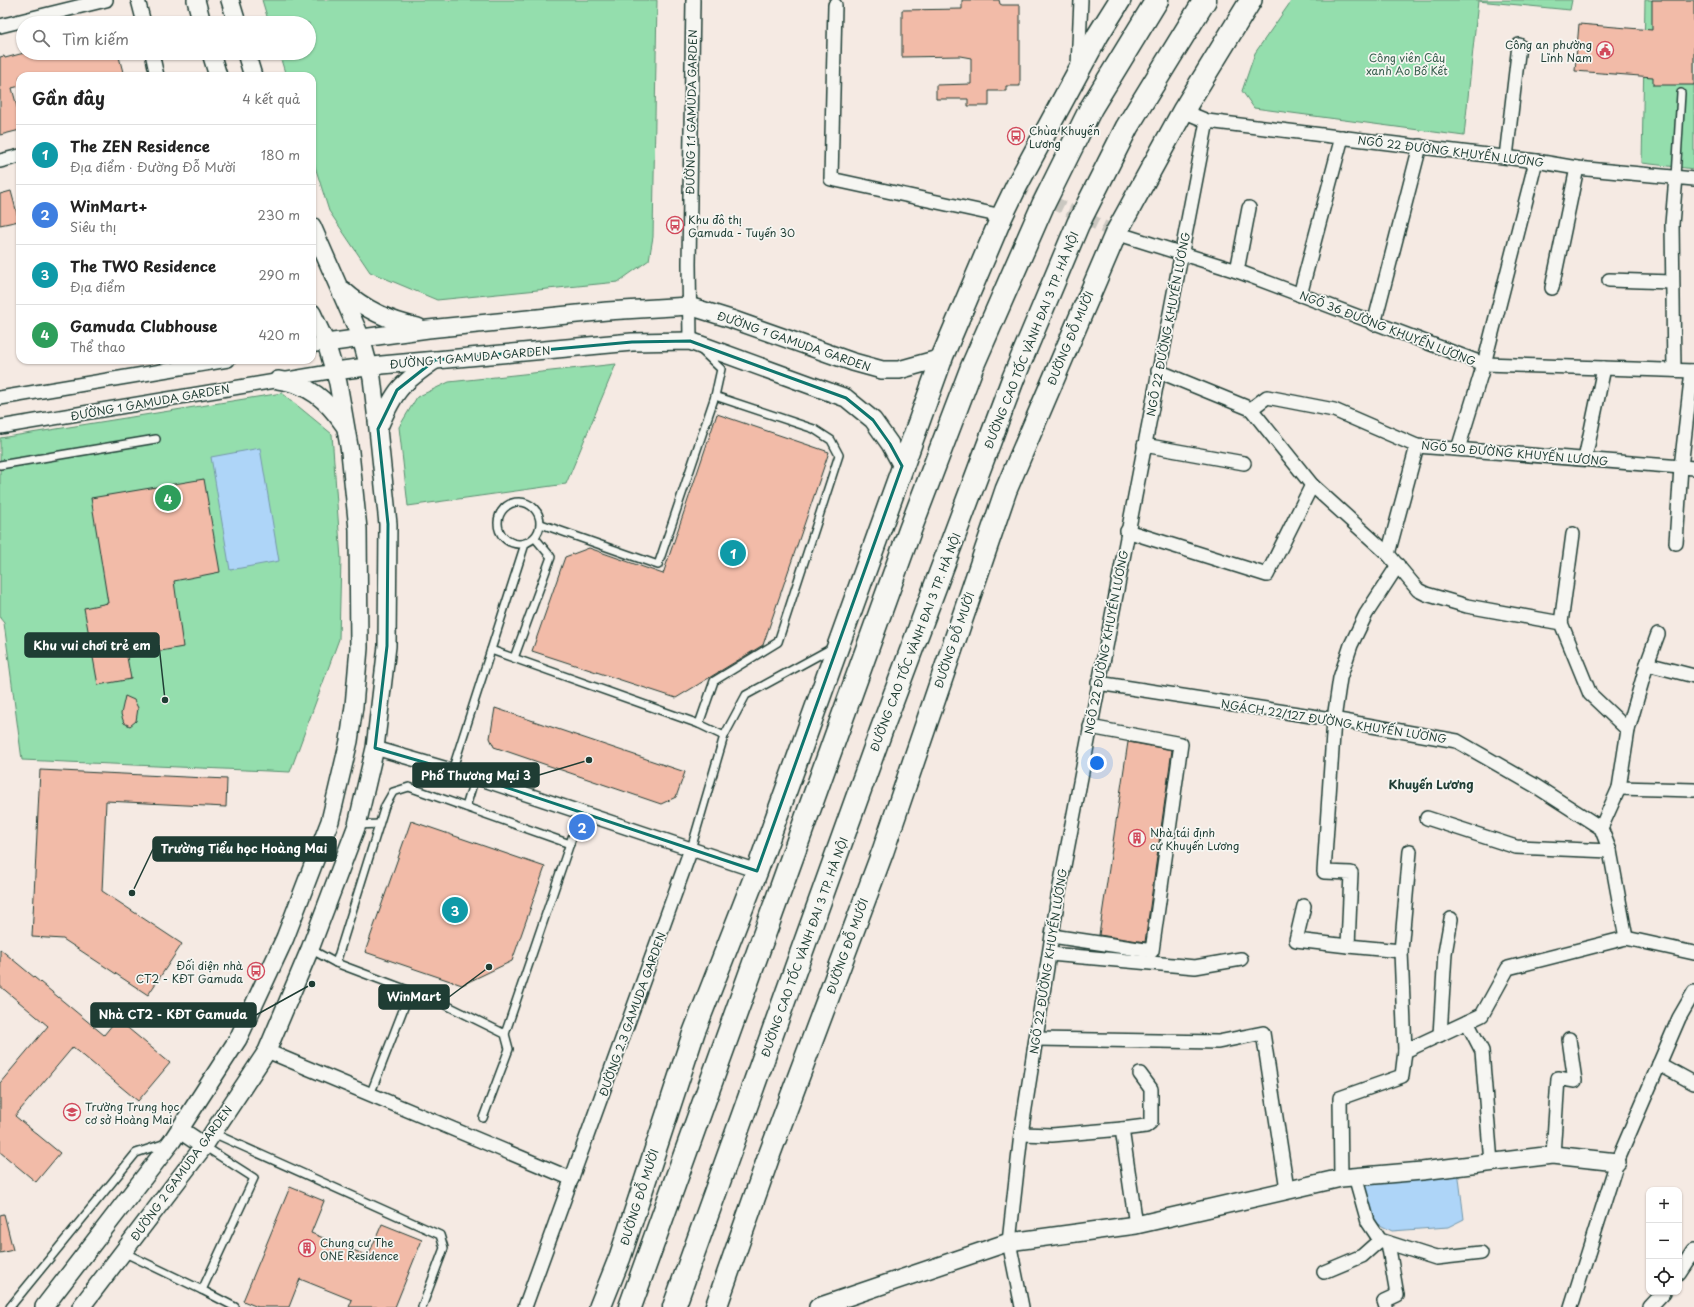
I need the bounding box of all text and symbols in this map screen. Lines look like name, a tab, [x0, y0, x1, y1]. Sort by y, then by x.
search box	[16, 16, 316, 60]
icon: search	[30, 27, 52, 49]
text: Tìm kiếm	[62, 27, 129, 50]
street label: ĐƯỜNG 1.1 GAMUDA GARDEN	[681, 29, 701, 195]
place label: Công an phường Lĩnh Nam	[1505, 36, 1592, 66]
public building icon: Công an phường Lĩnh Nam	[1595, 40, 1615, 60]
park label: Công viên Cây xanh Ao Bồ Kết	[1366, 49, 1448, 79]
text: Gần đây	[32, 85, 105, 111]
text: 4 kết quả	[242, 89, 300, 108]
place label: Chùa Khuyến Lương	[1029, 122, 1100, 152]
bus stop icon: Chùa Khuyến Lương	[1006, 126, 1026, 146]
street label: NGÕ 22 ĐƯỜNG KHUYẾN LƯƠNG	[1357, 131, 1545, 171]
text: The ZEN Residence	[70, 134, 210, 157]
text: 1	[42, 145, 48, 164]
text: 180 m	[261, 145, 300, 164]
text: Địa điểm · Đường Đỗ Mười	[70, 157, 236, 176]
text: WinMart+	[70, 194, 148, 217]
text: 2	[40, 205, 50, 224]
text: 230 m	[258, 205, 300, 224]
place label: Khu đô thị Gamuda - Tuyến 30	[688, 211, 795, 241]
bus stop icon: Khu đô thị Gamuda - Tuyến 30	[665, 215, 685, 235]
text: Siêu thị	[70, 217, 116, 236]
street label: ĐƯỜNG CAO TỐC VÀNH ĐAI 3 TP. HÀ NỘI	[979, 229, 1083, 451]
street label: NGÕ 22 ĐƯỜNG KHUYẾN LƯƠNG	[1142, 230, 1194, 418]
text: The TWO Residence	[70, 254, 216, 277]
text: 3	[41, 265, 49, 284]
text: 290 m	[259, 265, 300, 284]
text: Địa điểm	[70, 277, 125, 296]
street label: NGÕ 36 ĐƯỜNG KHUYẾN LƯƠNG	[1297, 286, 1479, 370]
street label: ĐƯỜNG ĐỖ MƯỜI	[1042, 288, 1098, 388]
street label: ĐƯỜNG 1 GAMUDA GARDEN	[715, 307, 873, 375]
text: Gamuda Clubhouse	[70, 314, 217, 337]
text: 4	[41, 325, 49, 344]
text: 420 m	[258, 325, 300, 344]
text: Thể thao	[70, 337, 125, 356]
street label: ĐƯỜNG 1 GAMUDA GARDEN	[389, 341, 551, 373]
street label: ĐƯỜNG 1 GAMUDA GARDEN	[69, 380, 231, 424]
street label: NGÕ 50 ĐƯỜNG KHUYẾN LƯƠNG	[1421, 436, 1609, 470]
pin: 4	[155, 483, 181, 513]
street label: ĐƯỜNG CAO TỐC VÀNH ĐAI 3 TP. HÀ NỘI	[865, 530, 965, 754]
pin: 1	[720, 538, 746, 568]
street label: NGÕ 22 ĐƯỜNG KHUYẾN LƯƠNG	[1080, 548, 1132, 736]
street label: ĐƯỜNG ĐỖ MƯỜI	[929, 589, 978, 690]
callout: Khu vui chơi trẻ em	[25, 633, 159, 657]
text: Khu vui chơi trẻ em	[33, 636, 151, 654]
street label: NGÁCH 22/127 ĐƯỜNG KHUYẾN LƯƠNG	[1220, 695, 1448, 747]
your location	[1087, 753, 1107, 773]
callout: Phố Thương Mại 3	[413, 763, 539, 787]
text: Phố Thương Mại 3	[421, 766, 531, 784]
district label: Khuyến Lương	[1389, 775, 1473, 793]
pin: 2	[569, 812, 595, 842]
place label: Nhà tái định cư Khuyến Lương	[1150, 824, 1239, 854]
building icon: Nhà tái định cư Khuyến Lương	[1127, 828, 1147, 848]
street label: ĐƯỜNG CAO TỐC VÀNH ĐAI 3 TP. HÀ NỘI	[756, 835, 852, 1059]
callout: Trường Tiểu học Hoàng Mai	[153, 837, 336, 861]
text: Trường Tiểu học Hoàng Mai	[161, 839, 328, 857]
street label: NGÕ 22 ĐƯỜNG KHUYẾN LƯƠNG	[1025, 867, 1071, 1055]
pin: 3	[442, 895, 468, 925]
street label: ĐƯỜNG ĐỖ MƯỜI	[821, 895, 872, 996]
street label: ĐƯỜNG 2.3 GAMUDA GARDEN	[594, 929, 670, 1099]
place label: Đối diện nhà CT2 - KĐT Gamuda	[136, 957, 244, 987]
bus stop icon: Đối diện nhà CT2 - KĐT Gamuda	[246, 961, 266, 981]
callout: WinMart	[379, 985, 449, 1009]
text: WinMart	[387, 987, 442, 1005]
callout: Nhà CT2 - KĐT Gamuda	[91, 1003, 256, 1027]
text: Nhà CT2 - KĐT Gamuda	[99, 1005, 248, 1023]
place label: Trường Trung học cơ sở Hoàng Mai	[85, 1098, 179, 1128]
school or university icon: Trường Trung học cơ sở Hoàng Mai	[62, 1102, 82, 1122]
street label: ĐƯỜNG 2 GAMUDA GARDEN	[126, 1102, 236, 1244]
street label: ĐƯỜNG ĐỖ MƯỜI	[614, 1146, 663, 1248]
map controls	[1646, 1187, 1682, 1295]
button: +	[1646, 1187, 1682, 1223]
button: −	[1646, 1223, 1682, 1259]
place label: Chung cư The ONE Residence	[320, 1234, 399, 1264]
building icon: Chung cư The ONE Residence	[297, 1238, 317, 1258]
button: locate	[1646, 1259, 1682, 1295]

